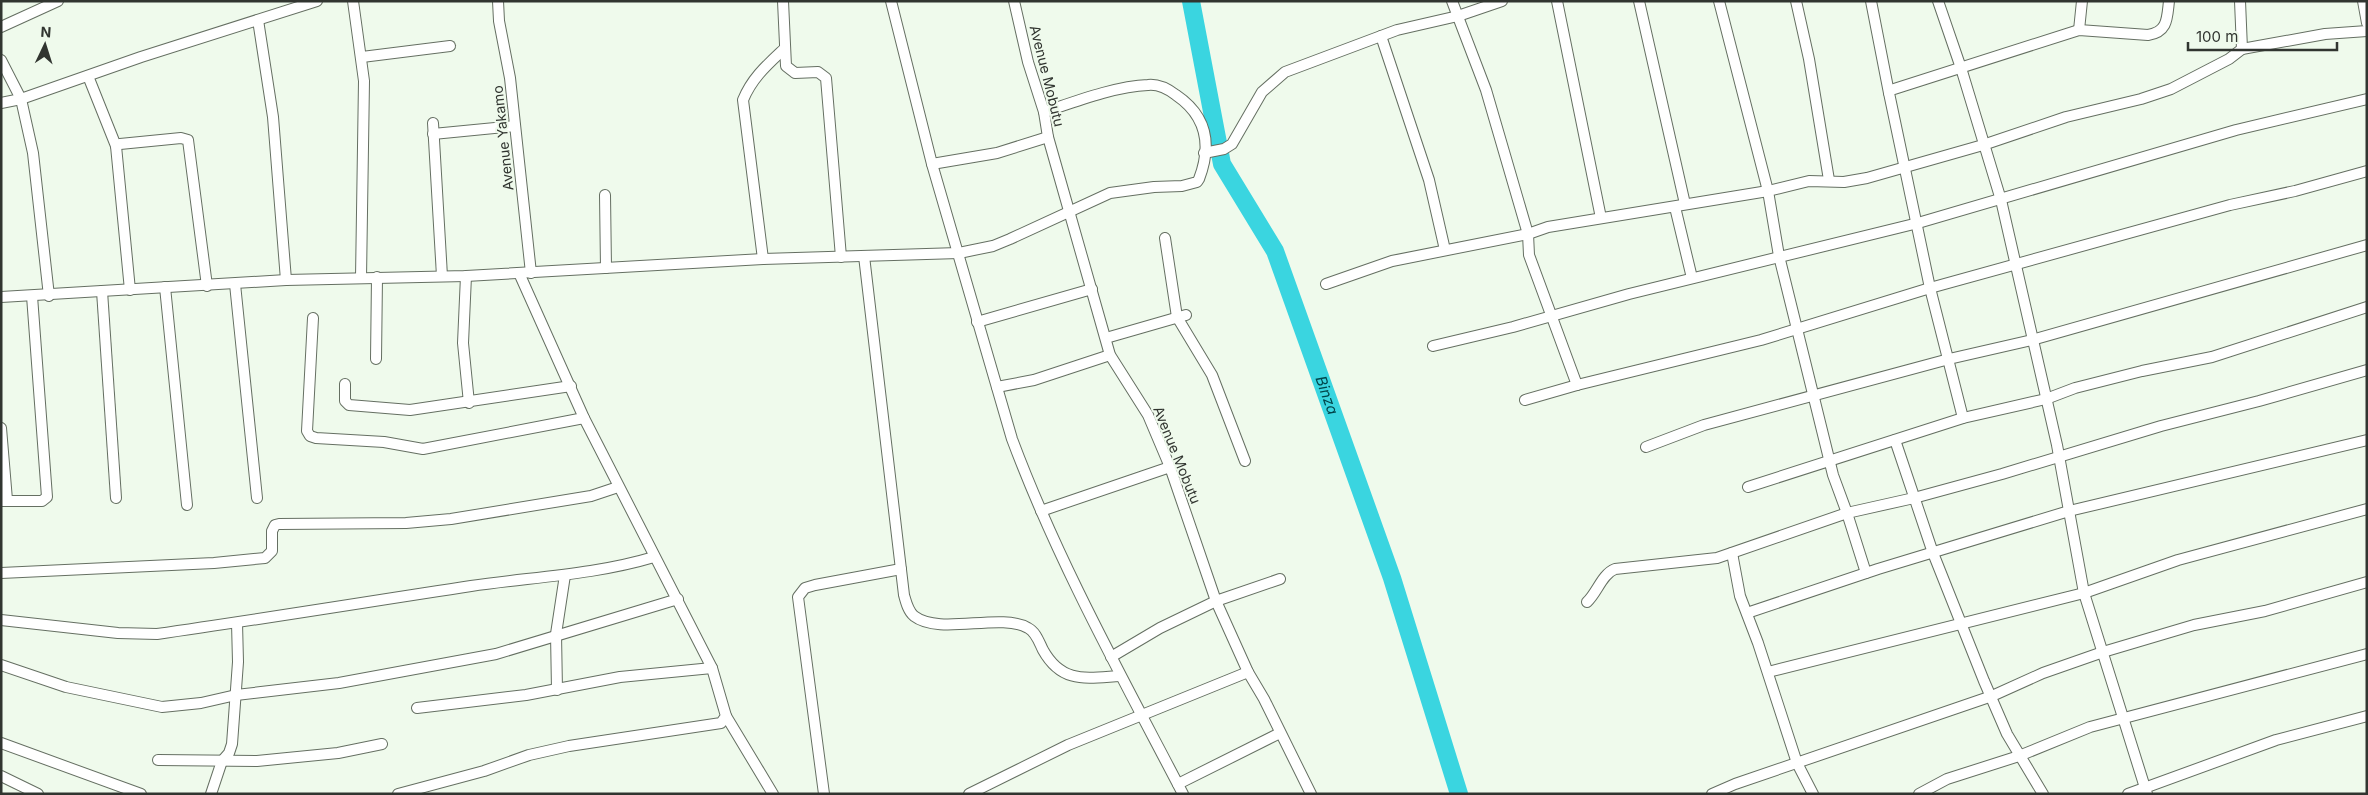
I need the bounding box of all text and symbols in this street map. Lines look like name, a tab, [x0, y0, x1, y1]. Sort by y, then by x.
north arrow	[20, 20, 70, 70]
scale bar	[2188, 20, 2337, 52]
text: N	[40, 23, 52, 40]
street label: Avenue Mobutu	[1027, 23, 1068, 128]
text: 100 m	[2196, 27, 2238, 46]
street label: Avenue Yakamo	[489, 85, 516, 192]
water label: Binza	[1311, 373, 1343, 417]
street label: Avenue Mobutu	[1150, 403, 1205, 506]

